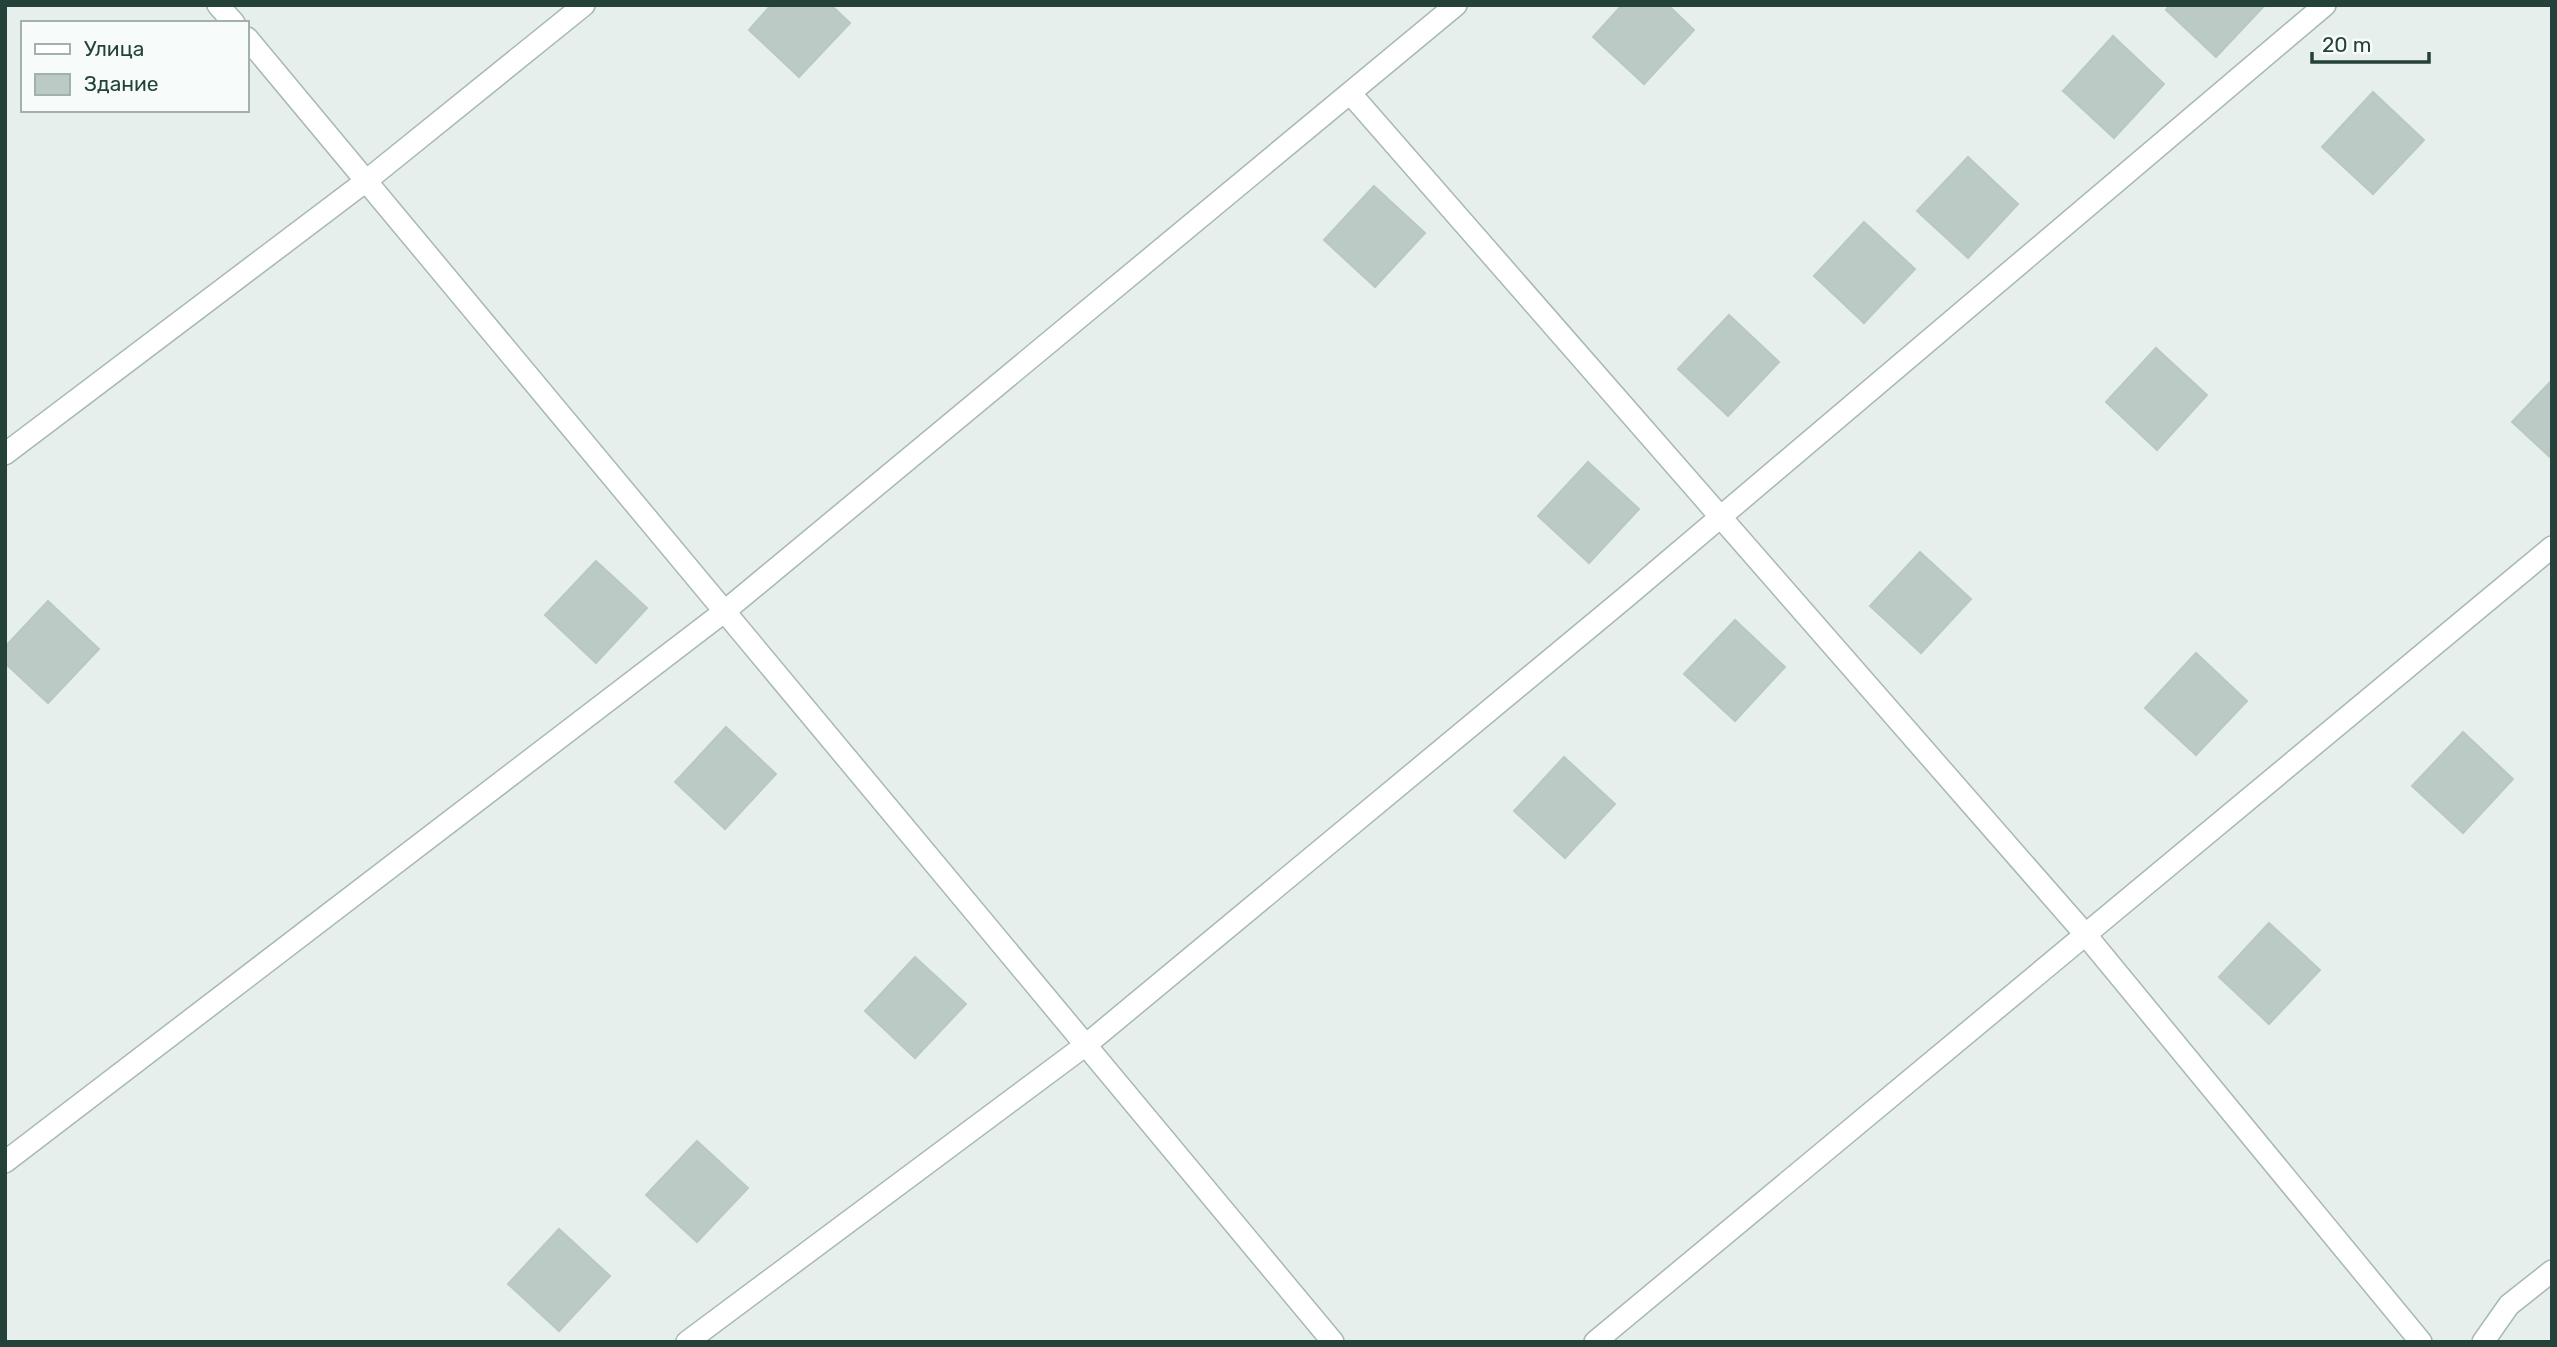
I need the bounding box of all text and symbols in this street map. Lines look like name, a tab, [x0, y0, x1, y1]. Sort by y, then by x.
legend	[21, 21, 248, 112]
scale bar	[2312, 21, 2429, 65]
text: 20 m	[2322, 32, 2371, 57]
text: Улица	[84, 36, 144, 61]
text: Здание	[84, 71, 159, 96]

